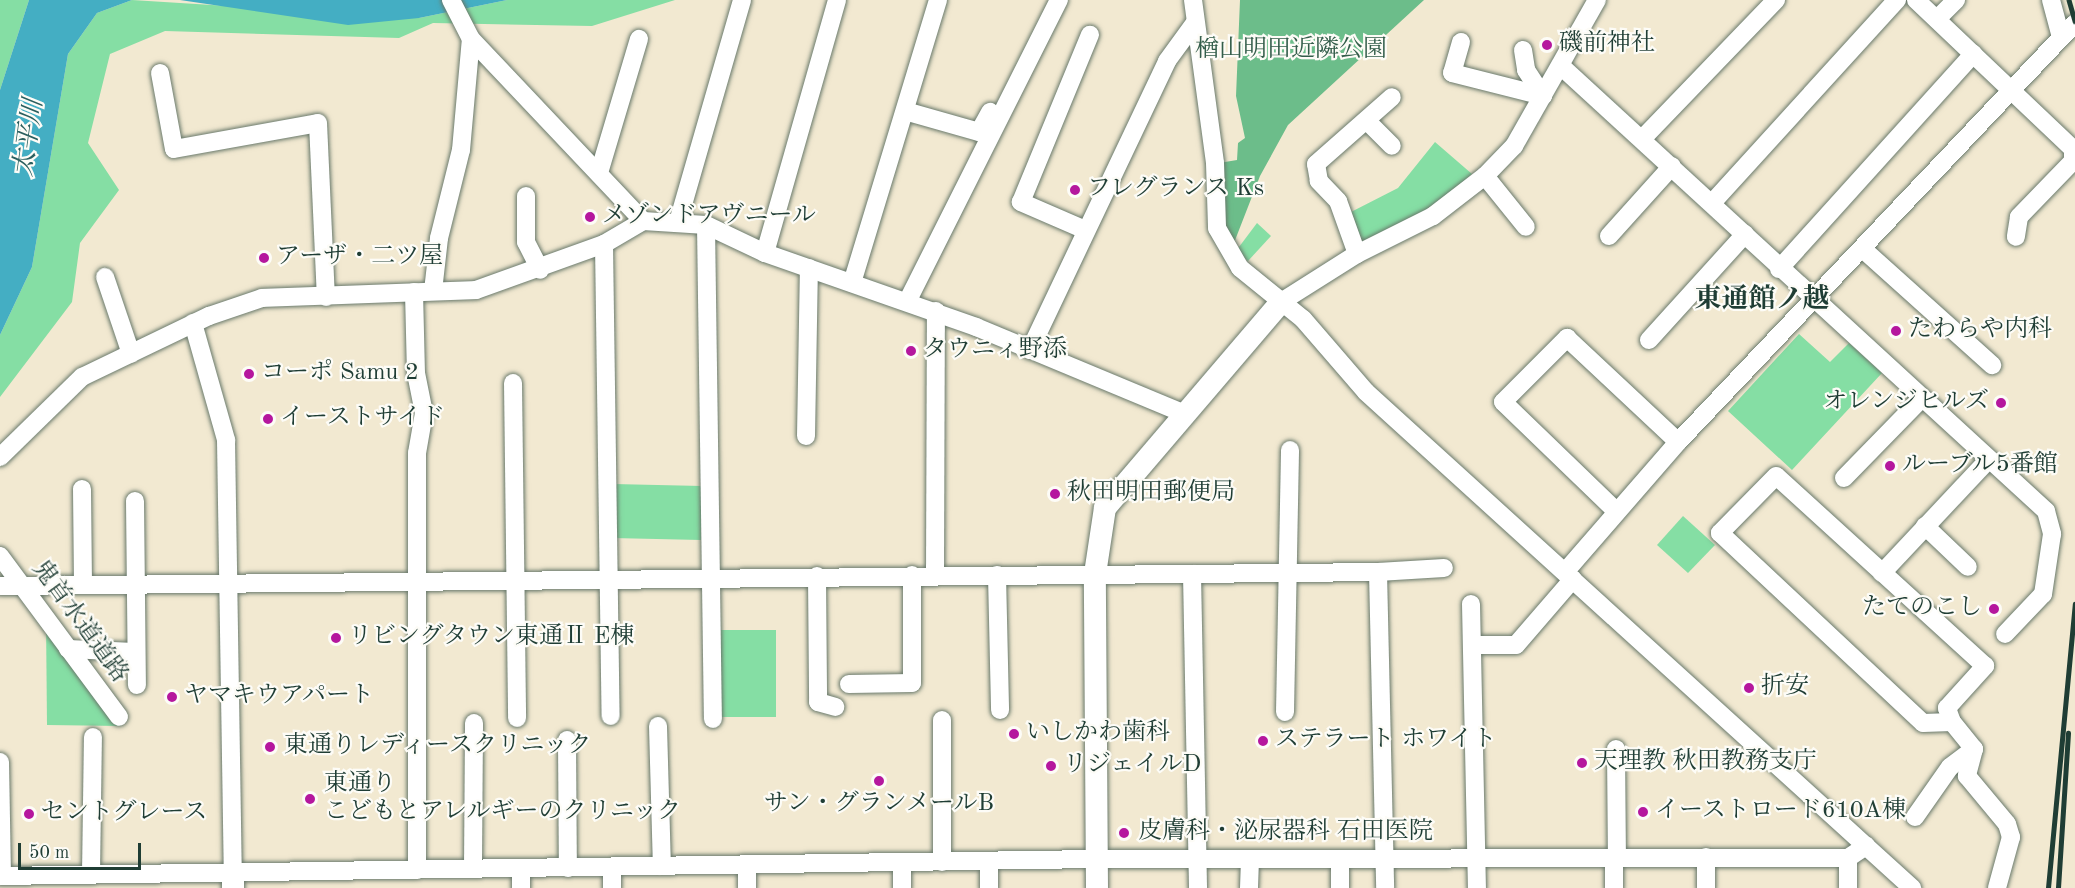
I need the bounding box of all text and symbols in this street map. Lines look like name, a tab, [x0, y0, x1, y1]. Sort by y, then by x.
place label: 磯前神社	[1559, 31, 1655, 59]
park label: 楢山明田近隣公園	[1195, 37, 1387, 65]
marker: 磯前神社	[1540, 38, 1554, 52]
water label: 太平川	[9, 97, 51, 179]
place label: フレグランス Ks	[1087, 176, 1266, 204]
marker: フレグランス Ks	[1068, 183, 1082, 197]
place label: メゾンドアヴニール	[602, 203, 818, 231]
marker: メゾンドアヴニール	[583, 210, 597, 224]
place label: アーザ・二ツ屋	[276, 244, 443, 272]
marker: アーザ・二ツ屋	[257, 251, 271, 265]
district label: 東通館ノ越	[1695, 284, 1829, 316]
place label: たわらや内科	[1908, 317, 2052, 345]
marker: たわらや内科	[1889, 324, 1903, 338]
place label: タウニィ野添	[923, 337, 1067, 365]
marker: タウニィ野添	[904, 344, 918, 358]
place label: コーポ Samu 2	[261, 360, 419, 388]
marker: コーポ Samu 2	[242, 367, 256, 381]
place label: オレンジヒルズ	[1821, 389, 1989, 417]
marker: オレンジヒルズ	[1994, 396, 2008, 410]
place label: イーストサイド	[280, 405, 448, 433]
marker: イーストサイド	[261, 412, 275, 426]
place label: ルーブル5番館	[1902, 452, 2060, 480]
marker: ルーブル5番館	[1883, 459, 1897, 473]
place label: 秋田明田郵便局	[1067, 480, 1235, 508]
marker: 秋田明田郵便局	[1048, 487, 1062, 501]
street label: 鬼首水道道路	[25, 555, 133, 689]
place label: たてのこし	[1862, 595, 1982, 623]
marker: たてのこし	[1987, 602, 2001, 616]
place label: リビングタウン東通Ⅱ E棟	[348, 624, 635, 652]
marker: リビングタウン東通Ⅱ E棟	[329, 631, 343, 645]
place label: 折安	[1761, 674, 1809, 702]
marker: 折安	[1742, 681, 1756, 695]
place label: ヤマキウアパート	[184, 683, 376, 711]
marker: ヤマキウアパート	[165, 690, 179, 704]
place label: いしかわ歯科	[1026, 720, 1170, 748]
marker: いしかわ歯科	[1007, 727, 1021, 741]
place label: ステラート ホワイト	[1275, 727, 1498, 755]
place label: 東通りレディースクリニック	[284, 733, 596, 761]
marker: ステラート ホワイト	[1256, 734, 1270, 748]
marker: 東通りレディースクリニック	[261, 738, 279, 756]
place label: 天理教 秋田教務支庁	[1594, 749, 1817, 777]
place label: リジェイルD	[1063, 752, 1202, 780]
marker: 天理教 秋田教務支庁	[1575, 756, 1589, 770]
marker: リジェイルD	[1044, 759, 1058, 773]
place label: 東通り こどもとアレルギーのクリニック	[324, 771, 684, 827]
marker: サン・グランメールB	[872, 774, 886, 788]
marker: 東通り こどもとアレルギーのクリニック	[301, 790, 319, 808]
place label: サン・グランメールB	[763, 791, 995, 819]
place label: イーストロード610A棟	[1655, 798, 1907, 826]
place label: セントグレース	[41, 800, 209, 828]
marker: イーストロード610A棟	[1636, 805, 1650, 819]
marker: セントグレース	[22, 807, 36, 821]
place label: 皮膚科・泌尿器科 石田医院	[1138, 819, 1433, 847]
marker: 皮膚科・泌尿器科 石田医院	[1115, 824, 1133, 842]
scale bar	[21, 831, 144, 869]
text: 50 m	[29, 844, 69, 862]

